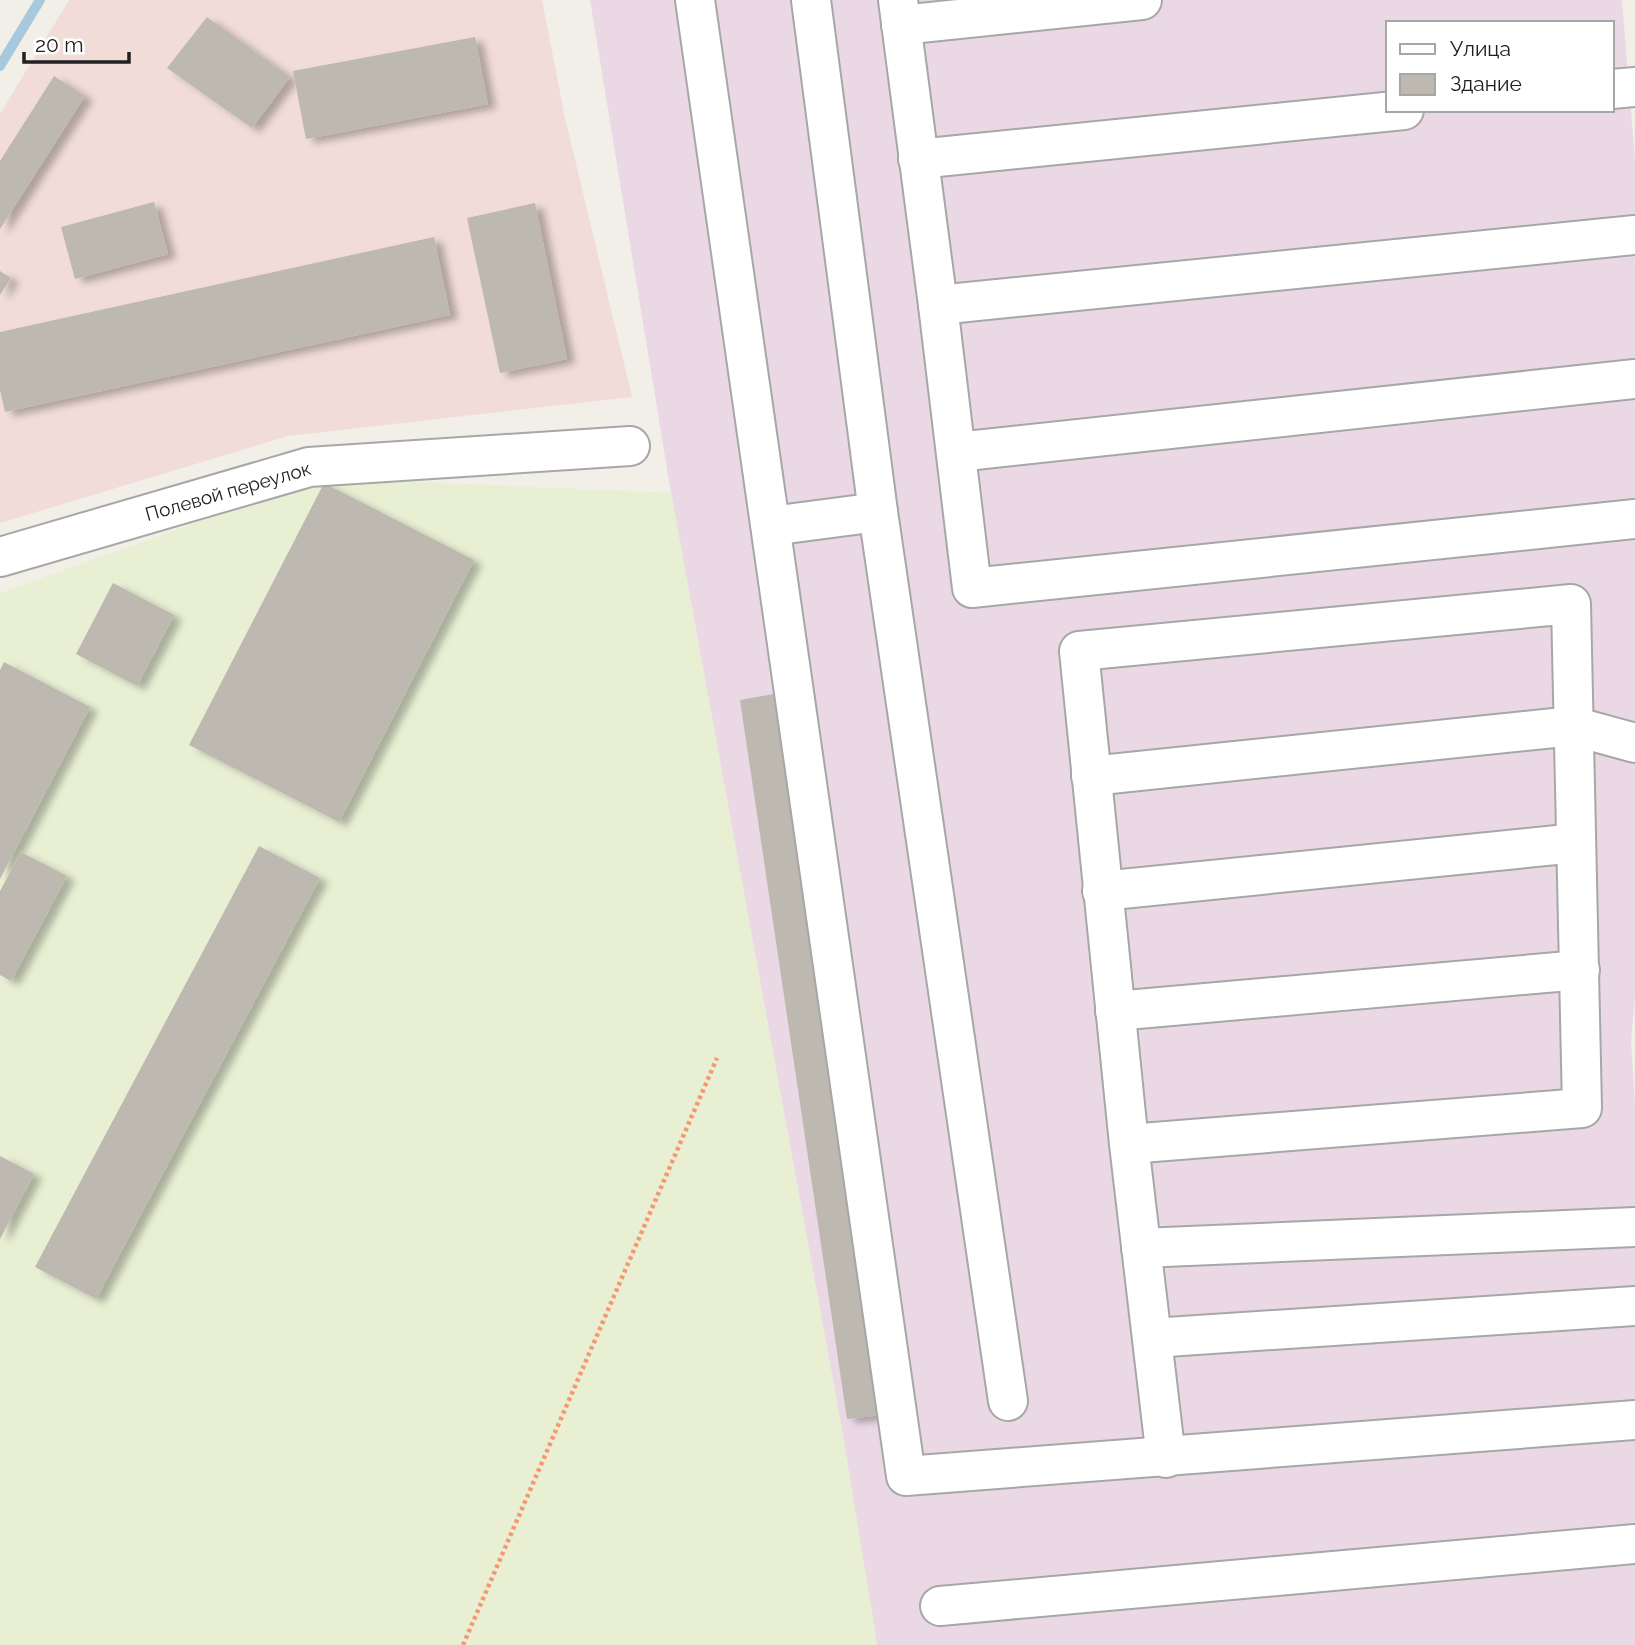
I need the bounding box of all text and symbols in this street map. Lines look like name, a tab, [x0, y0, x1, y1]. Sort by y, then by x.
scale bar	[24, 21, 130, 65]
legend	[1386, 21, 1614, 112]
text: 20 m	[35, 32, 83, 57]
text: Улица	[1450, 36, 1511, 61]
text: Здание	[1450, 71, 1522, 96]
street label: Полевой переулок	[143, 457, 313, 525]

